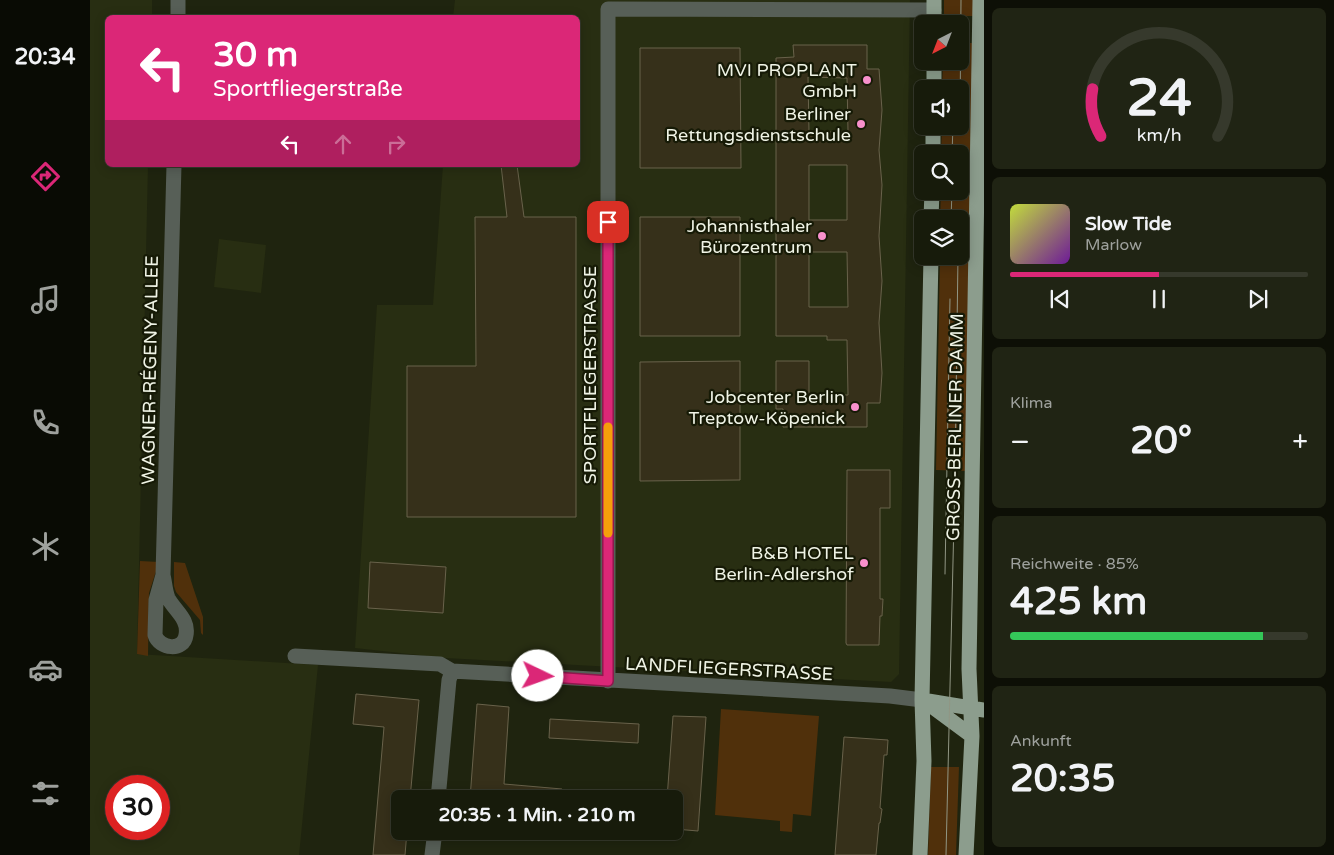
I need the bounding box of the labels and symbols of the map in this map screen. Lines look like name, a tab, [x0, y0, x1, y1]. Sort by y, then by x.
north arrow	[914, 15, 969, 70]
place label: MVI PROPLANT GmbH	[717, 59, 857, 102]
marker: MVI PROPLANT GmbH	[861, 74, 873, 86]
place label: Berliner Rettungsdienstschule	[665, 103, 851, 146]
marker: Berliner Rettungsdienstschule	[855, 118, 867, 130]
pin	[587, 201, 629, 243]
place label: Johannisthaler Bürozentrum	[687, 215, 812, 258]
marker: Johannisthaler Bürozentrum	[816, 230, 828, 242]
street label: WAGNER-RÉGENY-ALLEE	[137, 255, 163, 485]
street label: SPORTFLIEGERSTRASSE	[579, 266, 601, 484]
street label: GROSS-BERLINER DAMM	[942, 313, 968, 541]
place label: Jobcenter Berlin Treptow-Köpenick	[689, 386, 845, 429]
marker: Jobcenter Berlin Treptow-Köpenick	[849, 401, 861, 413]
place label: B&B HOTEL Berlin-Adlershof	[714, 542, 855, 585]
marker: B&B HOTEL Berlin-Adlershof	[858, 557, 870, 569]
position arrow	[511, 649, 563, 701]
street label: LANDFLIEGERSTRASSE	[624, 653, 834, 685]
speed limit sign: 30	[105, 775, 170, 840]

